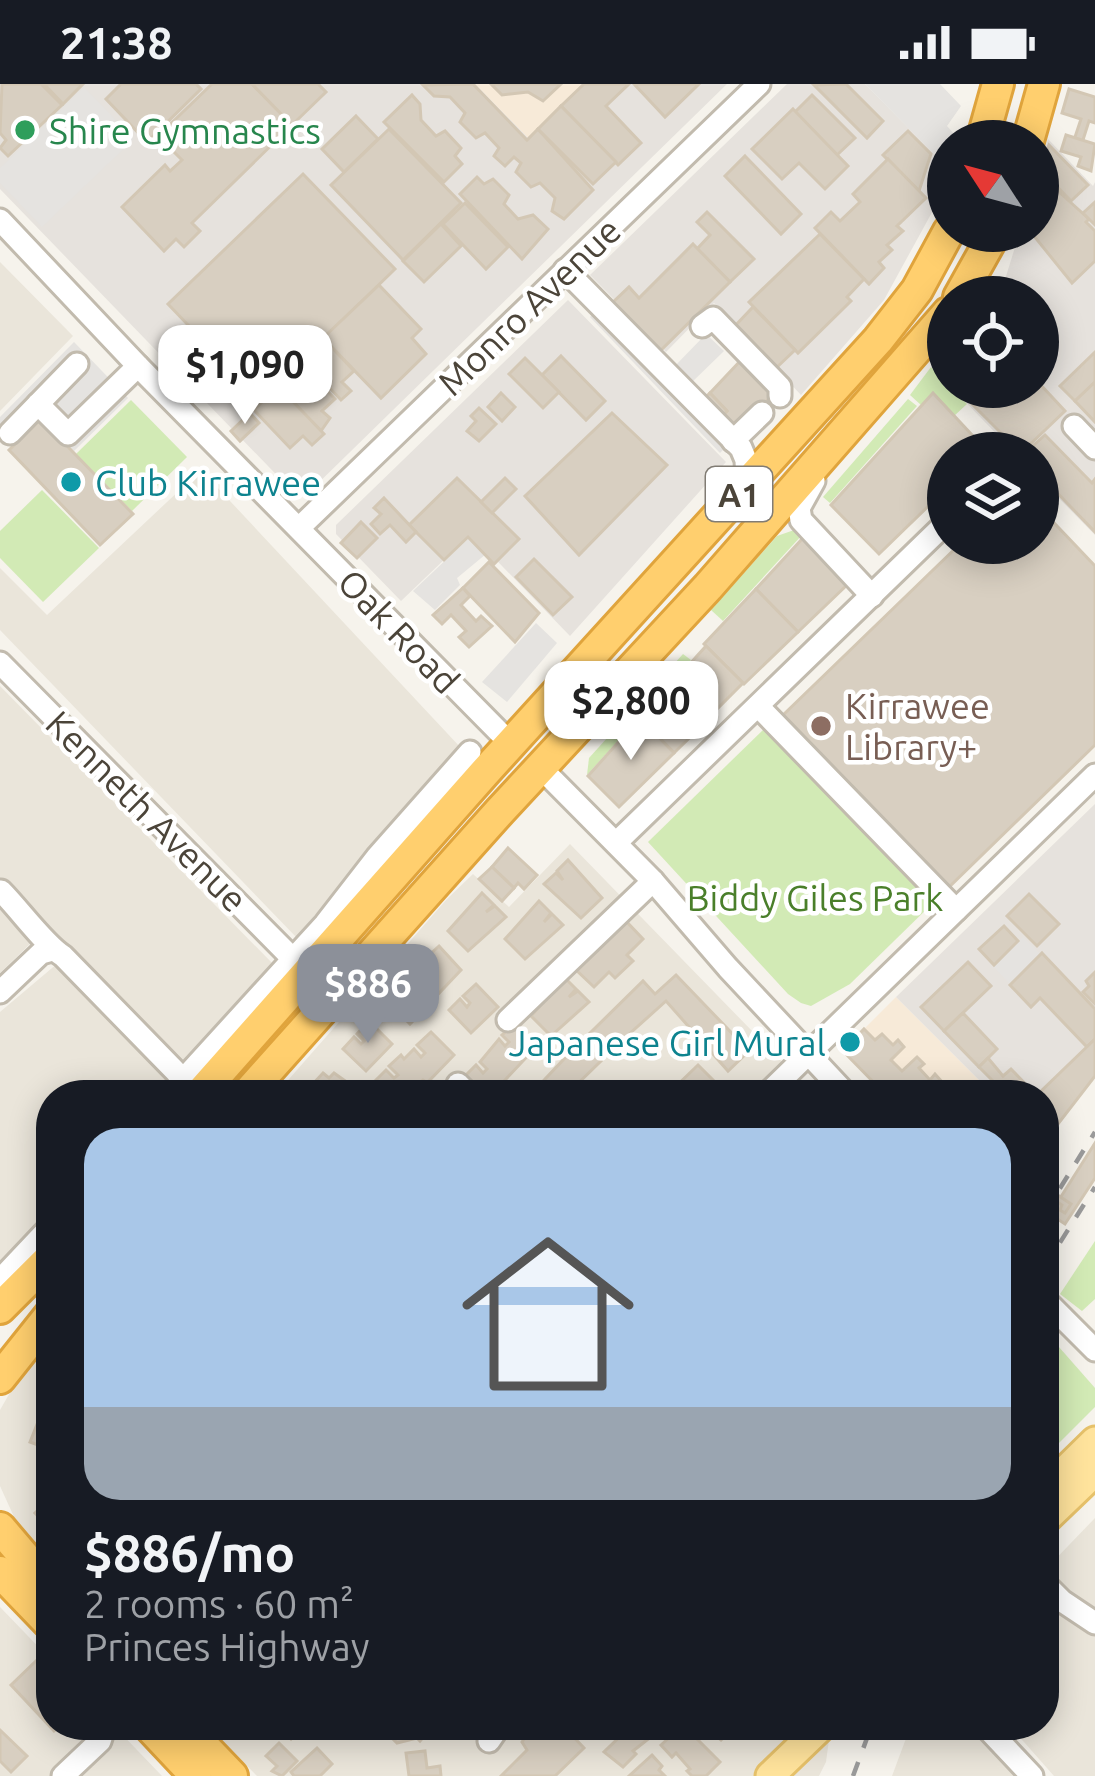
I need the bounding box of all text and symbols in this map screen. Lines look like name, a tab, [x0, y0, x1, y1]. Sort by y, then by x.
text: 21:38	[60, 17, 173, 68]
place label: Shire Gymnastics	[49, 110, 321, 151]
marker: Shire Gymnastics	[12, 117, 38, 143]
north arrow	[927, 120, 1059, 252]
map controls	[927, 120, 1059, 564]
street label: Monro Avenue	[429, 209, 629, 403]
button: locate	[927, 276, 1059, 408]
pin: $1,090	[147, 325, 343, 427]
text: $1,090	[185, 342, 305, 385]
button: layers	[927, 432, 1059, 564]
place label: Club Kirrawee	[95, 462, 321, 503]
road number: A1	[706, 467, 772, 521]
marker: Club Kirrawee	[58, 469, 84, 495]
street label: Oak Road	[330, 561, 468, 701]
pin: $2,800	[533, 661, 729, 763]
text: $2,800	[571, 678, 691, 721]
place label: Kirrawee Library+	[845, 685, 990, 767]
street label: Kenneth Avenue	[38, 702, 256, 920]
marker: Kirrawee Library+	[808, 713, 834, 739]
park label: Biddy Giles Park	[687, 877, 943, 918]
pin: $886	[297, 944, 439, 1046]
text: $886	[324, 961, 412, 1004]
place label: Japanese Girl Mural	[509, 1022, 826, 1063]
marker: Japanese Girl Mural	[837, 1029, 863, 1055]
icon: home	[440, 1206, 656, 1422]
text: $886/mo	[84, 1524, 295, 1582]
text: 2 rooms · 60 m²	[84, 1582, 354, 1625]
text: Princes Highway	[84, 1625, 370, 1668]

